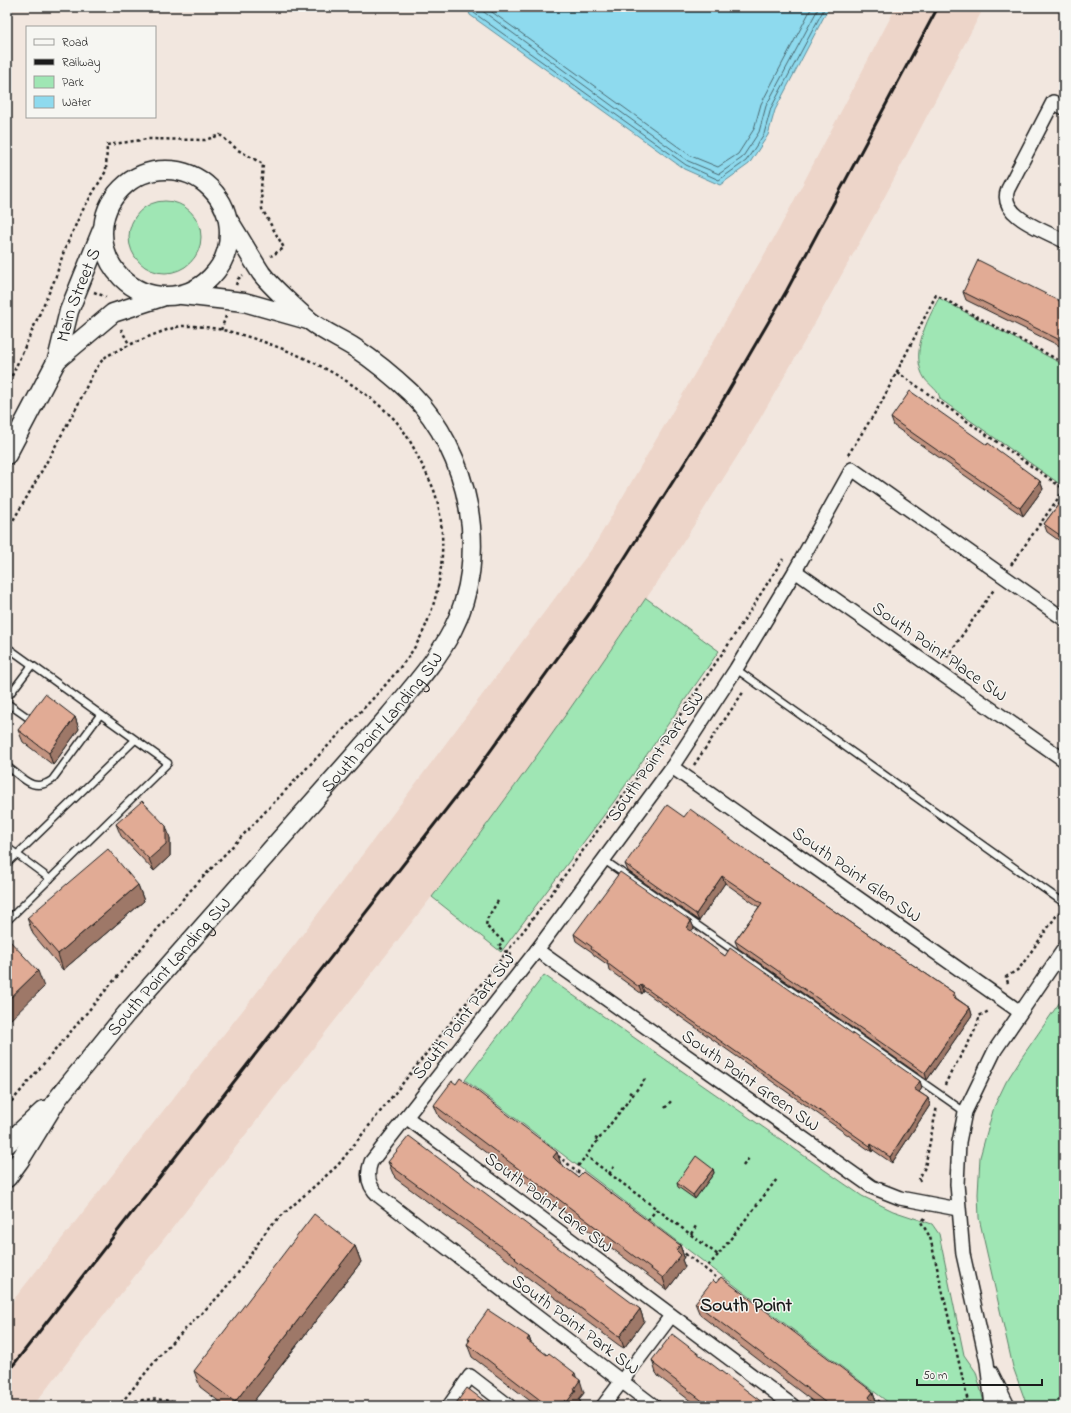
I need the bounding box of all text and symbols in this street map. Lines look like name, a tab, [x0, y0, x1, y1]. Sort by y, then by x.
legend	[26, 26, 156, 118]
text: Road	[62, 34, 88, 52]
text: Railway	[62, 54, 101, 73]
text: Park	[62, 74, 84, 92]
text: Water	[62, 94, 91, 112]
street label: Main Street S	[51, 244, 108, 345]
street label: South Point Place SW	[866, 596, 1012, 709]
street label: South Point Landing SW	[316, 648, 451, 800]
street label: South Point Park SW	[602, 687, 712, 828]
street label: South Point Glen SW	[786, 821, 926, 930]
street label: South Point Landing SW	[102, 892, 238, 1043]
street label: South Point Park SW	[407, 948, 522, 1086]
street label: South Point Green SW	[675, 1024, 824, 1139]
street label: South Point Lane SW	[478, 1147, 618, 1261]
street label: South Point Park SW	[505, 1269, 644, 1382]
district label: South Point	[700, 1293, 793, 1320]
scale bar	[917, 1361, 1042, 1387]
text: 50 m	[923, 1367, 947, 1385]

